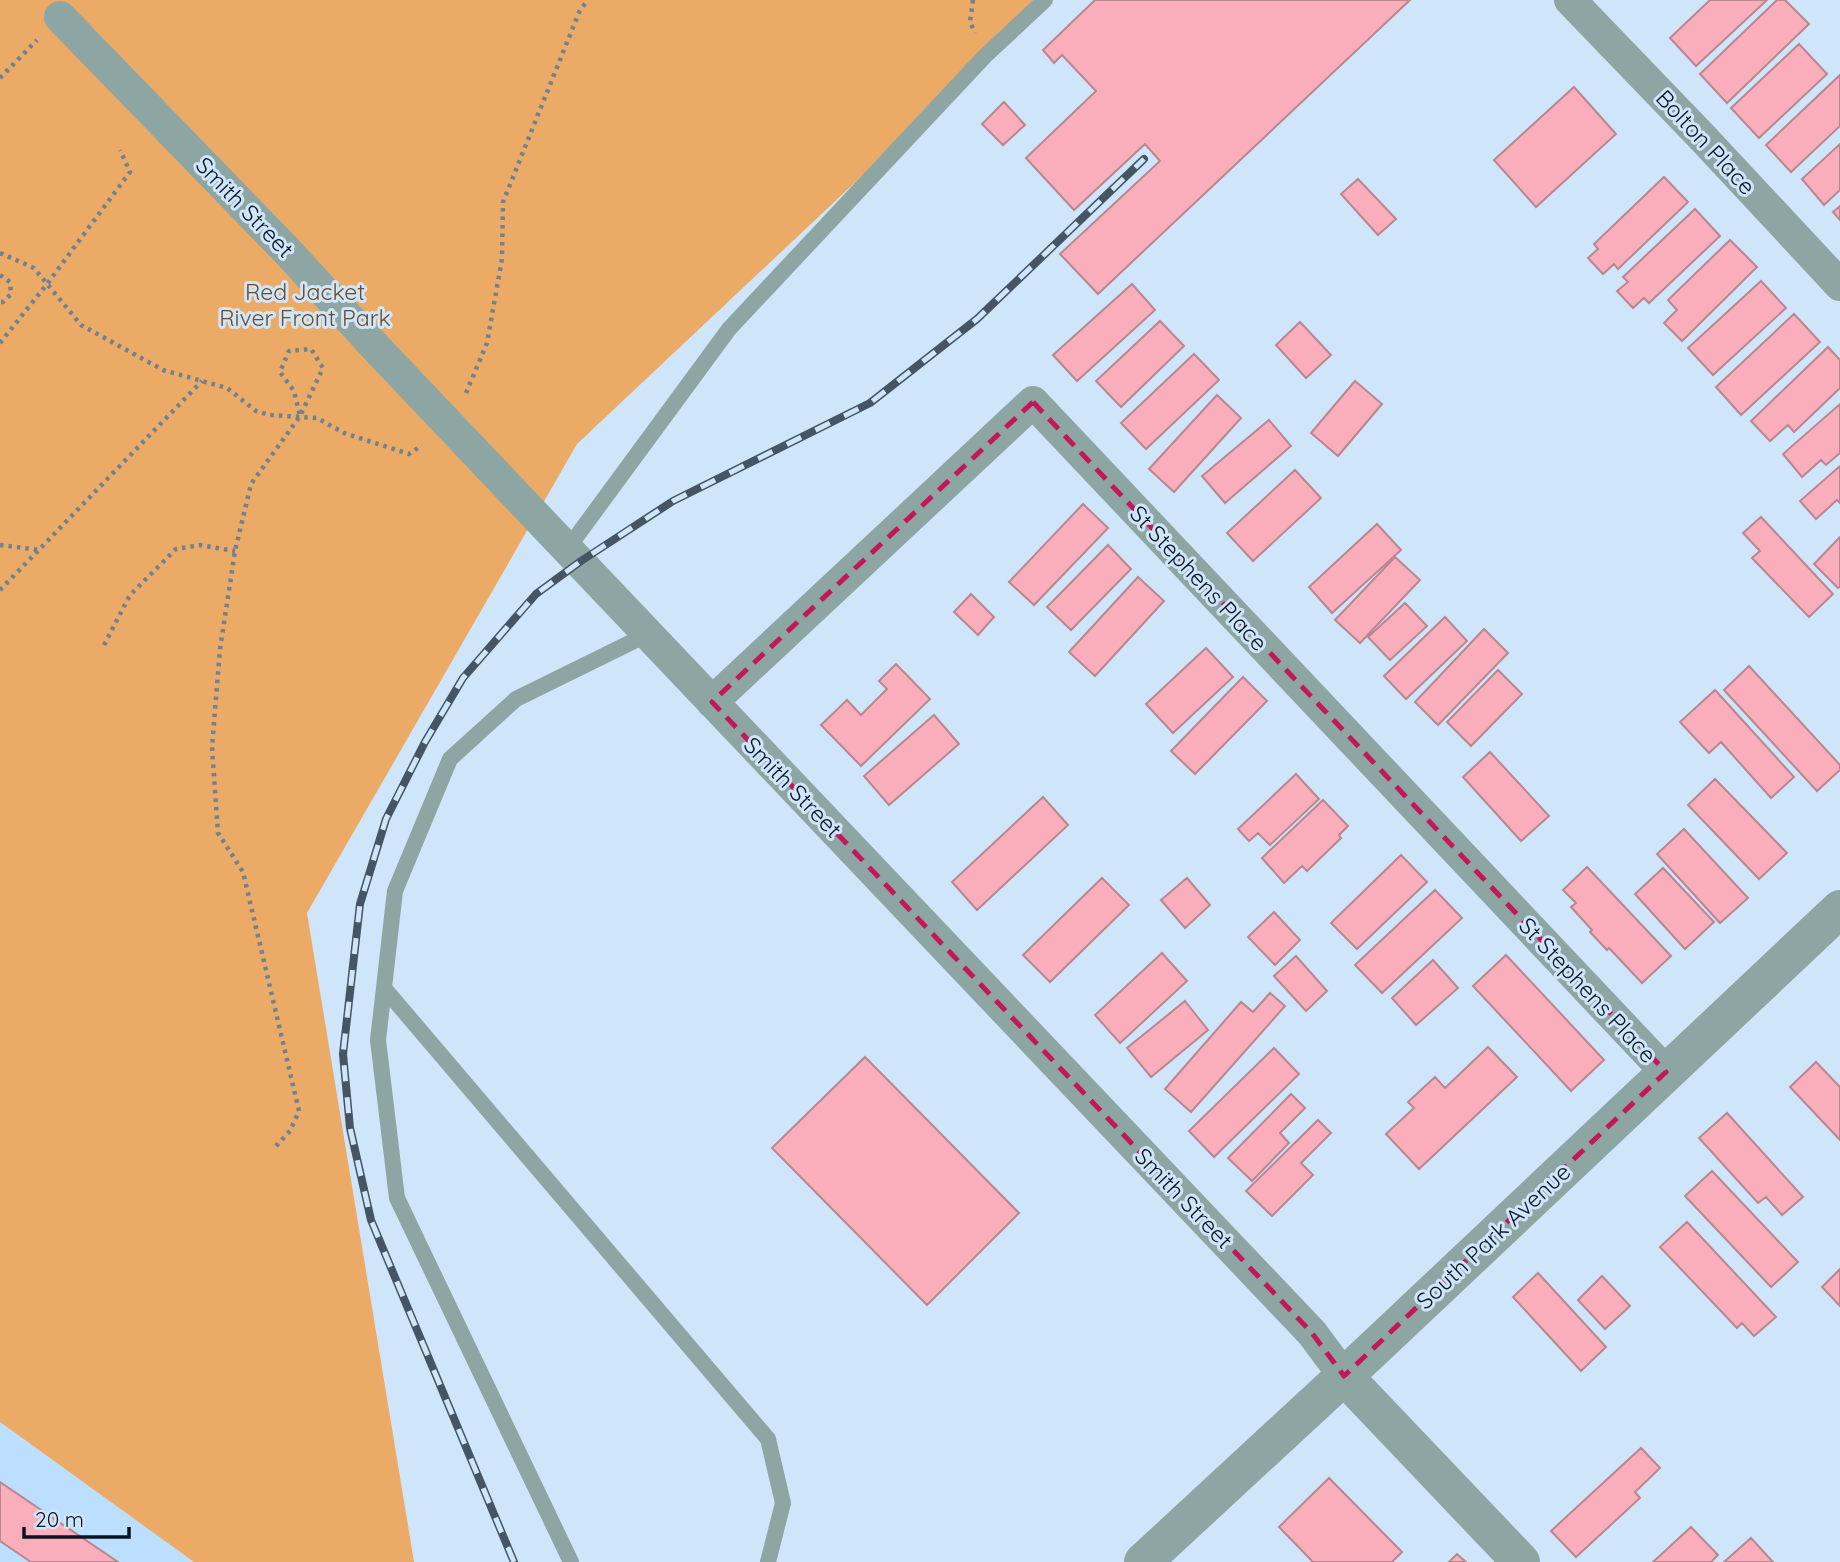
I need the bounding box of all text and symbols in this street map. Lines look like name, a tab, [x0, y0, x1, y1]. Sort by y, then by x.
street label: Bolton Place	[1650, 83, 1762, 201]
street label: Smith Street	[190, 151, 300, 264]
park label: Red Jacket River Front Park	[219, 277, 391, 332]
street label: St Stephens Place	[1124, 499, 1274, 657]
street label: Smith Street	[738, 731, 848, 844]
street label: St Stephens Place	[1513, 911, 1663, 1069]
street label: Smith Street	[1129, 1142, 1239, 1255]
street label: South Park Avenue	[1410, 1157, 1576, 1315]
scale bar	[24, 1496, 130, 1540]
text: 20 m	[35, 1506, 84, 1532]

